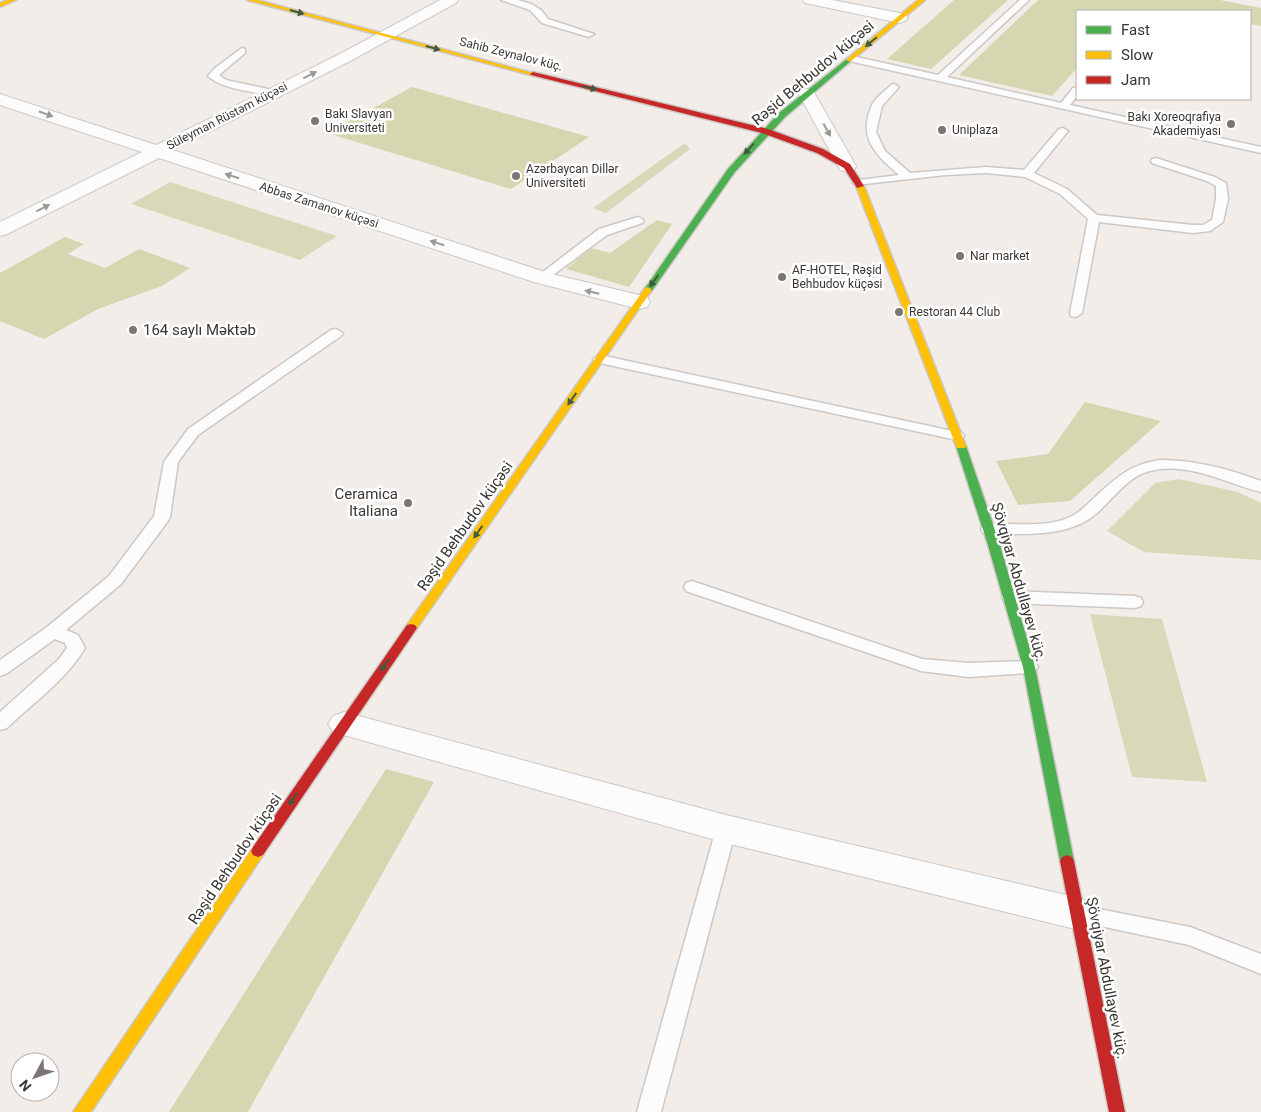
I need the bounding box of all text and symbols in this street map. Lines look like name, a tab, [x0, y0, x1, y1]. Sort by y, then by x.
one-way arrow	[290, 9, 305, 17]
legend	[1076, 10, 1251, 100]
street label: Rəşid Behbudov küçəsi	[748, 17, 878, 129]
text: Fast	[1121, 21, 1150, 39]
street label: Sahib Zeynalov küç.	[458, 34, 564, 74]
one-way arrow	[865, 37, 878, 48]
one-way arrow	[425, 44, 440, 52]
text: Slow	[1121, 46, 1153, 64]
one-way arrow	[303, 71, 317, 79]
text: Jam	[1121, 71, 1151, 89]
street label: Süleyman Rüstəm küçəsi	[164, 79, 290, 153]
one-way arrow	[583, 84, 598, 92]
place label: Bakı Slavyan Universiteti	[325, 107, 392, 135]
place label: Bakı Xoreoqrafiya Akademiyası	[1128, 110, 1221, 138]
one-way arrow	[39, 111, 54, 119]
marker: Bakı Slavyan Universiteti	[309, 115, 321, 127]
marker: Bakı Xoreoqrafiya Akademiyası	[1225, 118, 1237, 130]
one-way arrow	[823, 123, 831, 138]
place label: Uniplaza	[952, 123, 998, 137]
marker: Uniplaza	[936, 124, 948, 136]
one-way arrow	[743, 142, 755, 154]
place label: Azərbaycan Dillər Universiteti	[526, 162, 618, 190]
marker: Azərbaycan Dillər Universiteti	[510, 170, 522, 182]
one-way arrow	[225, 172, 240, 180]
street label: Abbas Zamanov küçəsi	[258, 179, 380, 231]
one-way arrow	[36, 204, 51, 212]
one-way arrow	[429, 239, 444, 247]
place label: Nar market	[970, 249, 1030, 263]
marker: Nar market	[954, 250, 966, 262]
place label: AF-HOTEL, Rəşid Behbudov küçəsi	[792, 263, 883, 291]
marker: AF-HOTEL, Rəşid Behbudov küçəsi	[776, 271, 788, 283]
one-way arrow	[649, 274, 659, 288]
one-way arrow	[584, 288, 599, 296]
place label: Restoran 44 Club	[909, 305, 1000, 319]
marker: Restoran 44 Club	[893, 306, 905, 318]
place label: 164 saylı Məktəb	[143, 321, 256, 339]
marker: 164 saylı Məktəb	[127, 324, 139, 336]
one-way arrow	[567, 392, 577, 406]
street label: Rəşid Behbudov küçəsi	[413, 458, 517, 594]
place label: Ceramica Italiana	[335, 485, 398, 520]
marker: Ceramica Italiana	[402, 497, 414, 509]
street label: Şövqiyar Abdullayev küç.	[988, 500, 1050, 664]
one-way arrow	[473, 525, 484, 538]
one-way arrow	[380, 658, 390, 672]
street label: Rəşid Behbudov küçəsi	[185, 790, 285, 928]
one-way arrow	[288, 792, 298, 806]
street label: Şövqiyar Abdullayev küç.	[1082, 896, 1132, 1060]
north arrow	[10, 1052, 60, 1102]
text: N	[16, 1077, 34, 1095]

